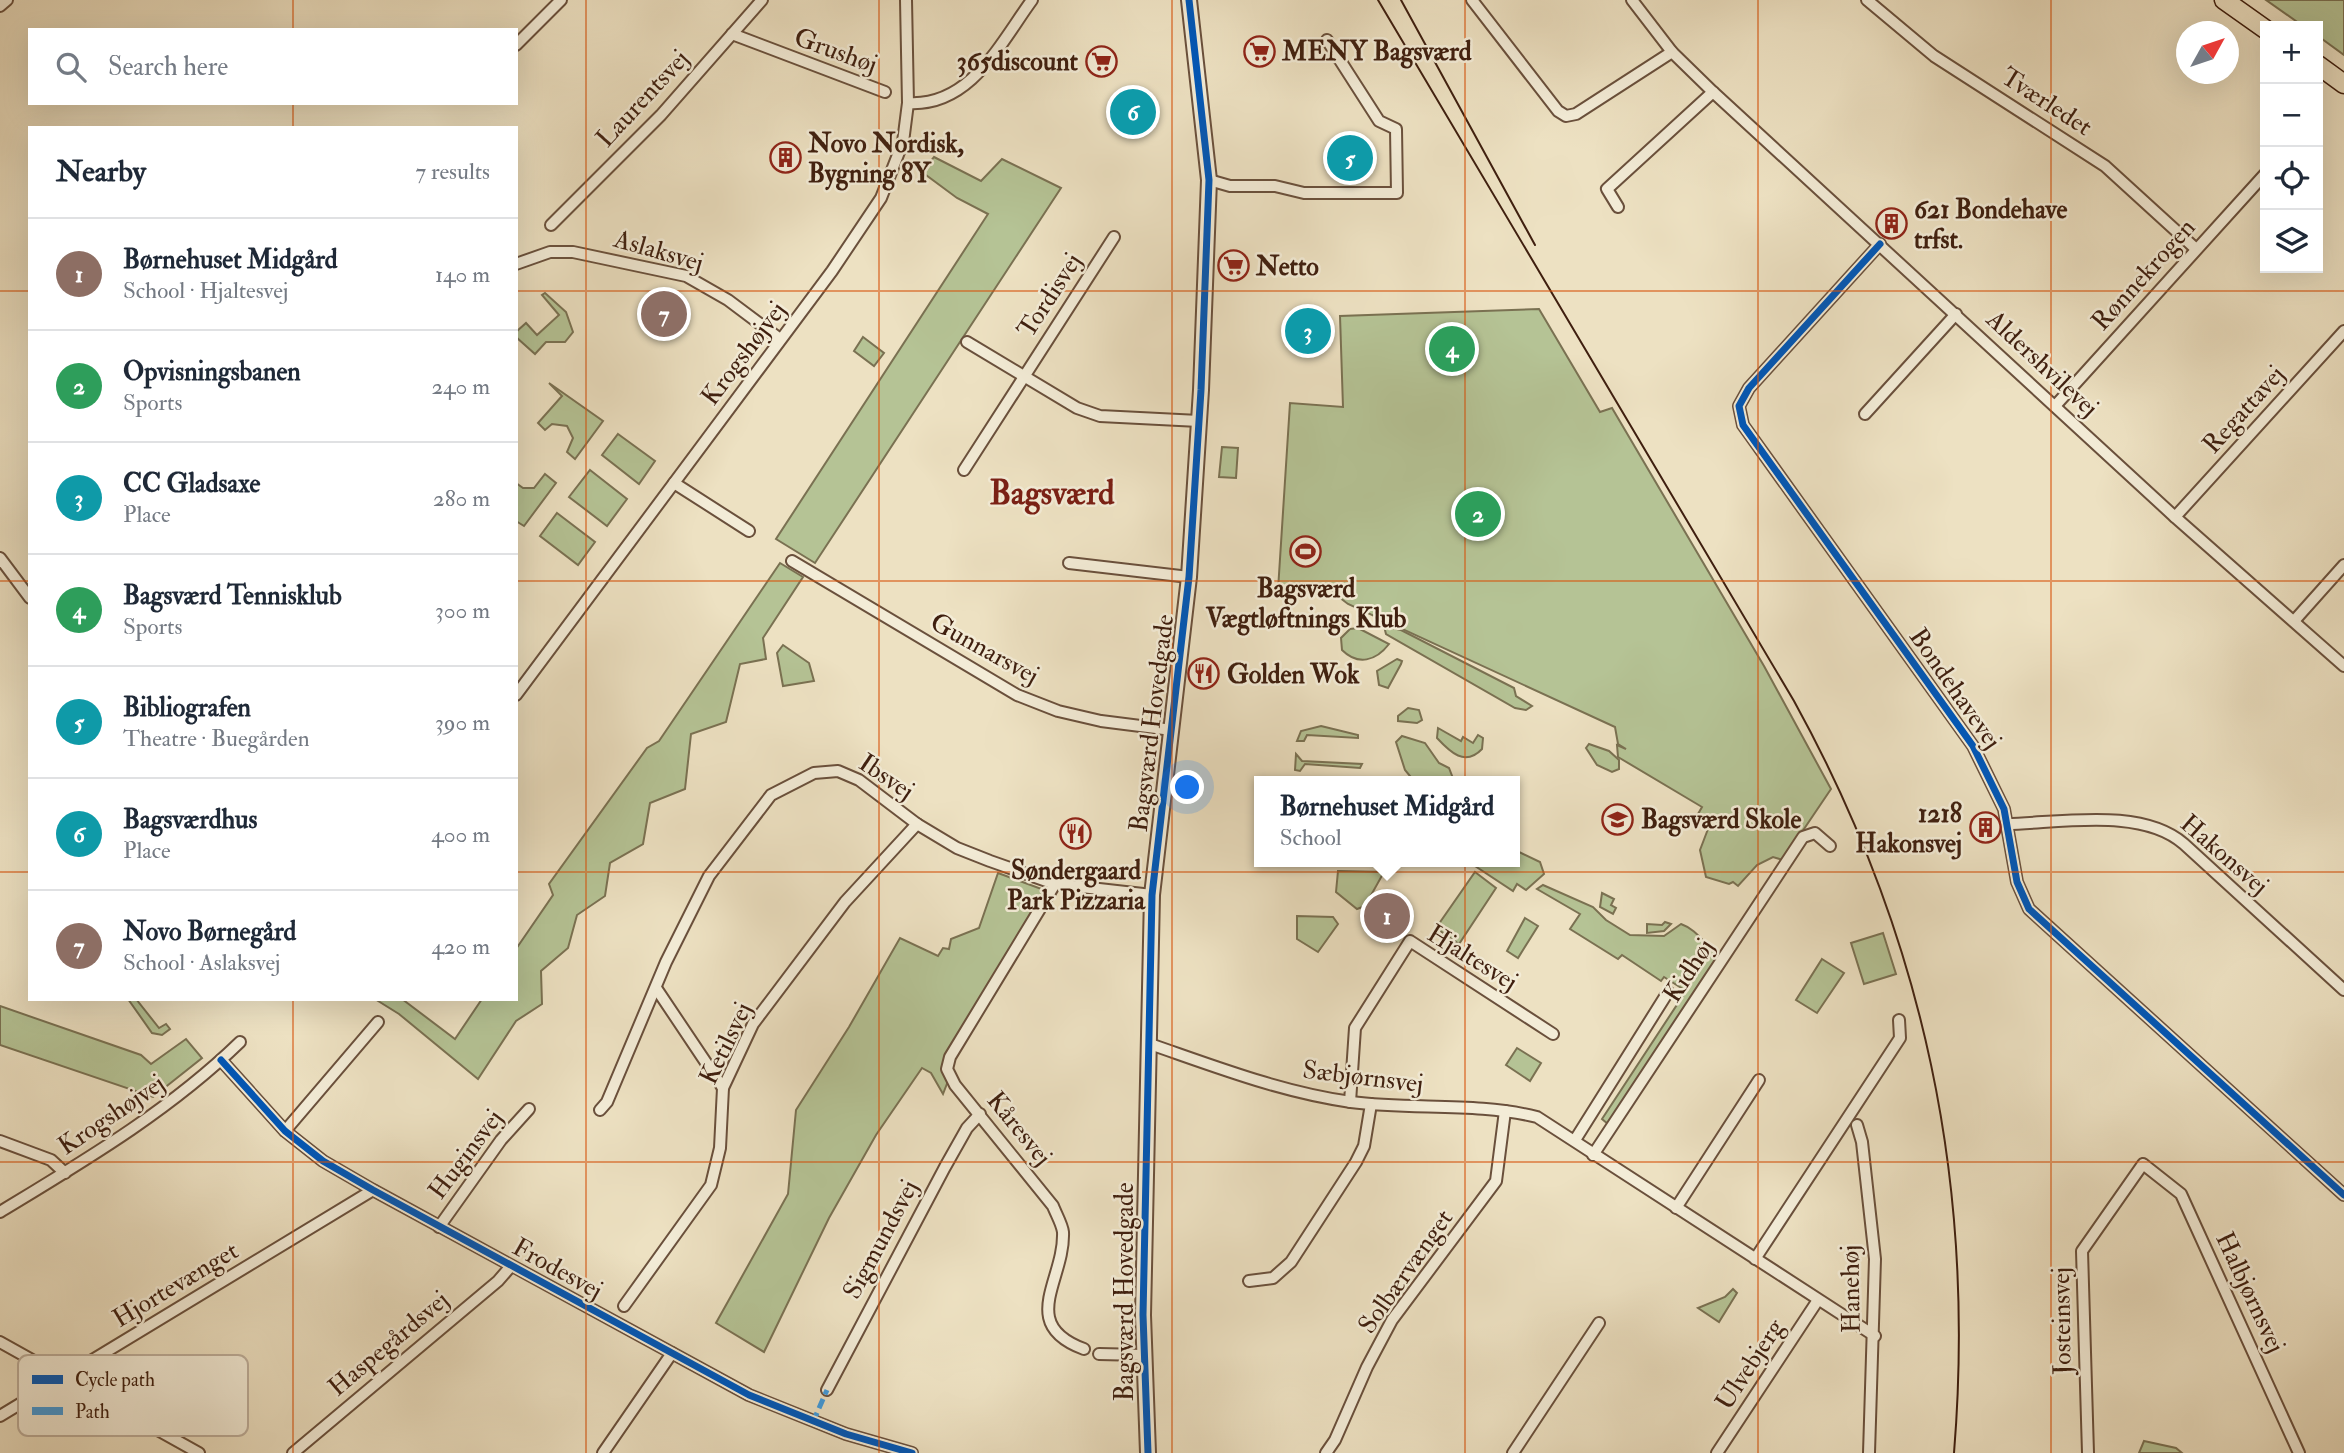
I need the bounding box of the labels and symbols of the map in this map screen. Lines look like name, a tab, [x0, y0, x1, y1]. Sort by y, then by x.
street label: Grushøj	[790, 21, 882, 81]
north arrow	[2176, 21, 2239, 84]
supermarket icon: MENY Bagsværd	[1242, 34, 1276, 68]
place label: MENY Bagsværd	[1281, 36, 1472, 69]
street label: Laurentsvej	[589, 43, 696, 154]
supermarket icon: 365discount	[1084, 44, 1118, 78]
place label: 365discount	[957, 46, 1079, 78]
street label: Tværledet	[1995, 61, 2098, 143]
pin: 6	[1110, 86, 1156, 138]
place label: Novo Nordisk, Bygning 8Y	[807, 128, 964, 191]
pin: 5	[1327, 132, 1373, 184]
building icon: Novo Nordisk, Bygning 8Y	[768, 141, 802, 175]
place label: 621 Bondehave trfst.	[1914, 194, 2067, 256]
building icon: 621 Bondehave trfst.	[1874, 207, 1908, 241]
street label: Rønnekrogen	[2085, 212, 2203, 337]
street label: Aslaksvej	[609, 223, 707, 279]
street label: Tordisvej	[1011, 247, 1089, 344]
supermarket icon: Netto	[1216, 249, 1250, 283]
place label: Netto	[1255, 251, 1319, 283]
pin: 7	[641, 288, 687, 340]
street label: Krogshøjvej	[694, 295, 793, 412]
street label: Aldershvilevej	[1979, 303, 2105, 424]
pin: 3	[1285, 305, 1331, 357]
pin: 4	[1429, 323, 1475, 375]
street label: Regattavej	[2196, 359, 2292, 460]
district label: Bagsværd	[989, 473, 1115, 515]
pin: 2	[1455, 488, 1501, 540]
sports icon: Bagsværd Vægtløftnings Klub	[1289, 535, 1323, 569]
place label: Bagsværd Vægtløftnings Klub	[1205, 573, 1407, 636]
street label: Gunnarsvej	[925, 606, 1044, 692]
street label: Bagsværd Hovedgade	[1123, 612, 1181, 834]
street label: Bondehavevej	[1902, 622, 2008, 755]
restaurant icon: Golden Wok	[1187, 657, 1221, 691]
place label: Golden Wok	[1227, 659, 1360, 691]
street label: Ibsvej	[853, 747, 920, 807]
your location	[1170, 770, 1204, 804]
place label: 1218 Hakonsvej	[1855, 798, 1962, 860]
school or university icon: Bagsværd Skole	[1601, 802, 1635, 836]
place label: Bagsværd Skole	[1641, 804, 1801, 837]
street label: Hakonsvej	[2174, 808, 2275, 902]
building icon: 1218 Hakonsvej	[1968, 811, 2002, 845]
restaurant icon: Søndergaard Park Pizzaria	[1059, 817, 1093, 851]
place label: Søndergaard Park Pizzaria	[1007, 855, 1146, 917]
pin: 1	[1364, 890, 1410, 942]
street label: Hjaltesvej	[1421, 918, 1524, 998]
street label: Kidhøj	[1656, 932, 1721, 1009]
street label: Ketilsvej	[692, 997, 759, 1090]
street label: Sæbjørnsvej	[1301, 1054, 1425, 1100]
street label: Krogshøjvej	[52, 1067, 171, 1162]
street label: Kåresvej	[980, 1085, 1059, 1172]
street label: Huginsvej	[422, 1103, 510, 1206]
street label: Sigmundsvej	[836, 1174, 926, 1305]
street label: Bagsværd Hovedgade	[1109, 1182, 1141, 1402]
street label: Solbærvænget	[1351, 1203, 1460, 1340]
street label: Halbjørnsvej	[2208, 1227, 2292, 1358]
street label: Frodesvej	[507, 1231, 608, 1307]
street label: Hjortevænget	[107, 1235, 244, 1335]
street label: Hanehøj	[1834, 1244, 1868, 1333]
street label: Josteinsvej	[2045, 1267, 2079, 1376]
street label: Haspegårdsvej	[322, 1284, 456, 1404]
street label: Ulvebjerg	[1709, 1312, 1792, 1416]
legend	[18, 1355, 248, 1436]
text: Cycle path	[75, 1368, 155, 1393]
text: Path	[75, 1400, 110, 1424]

